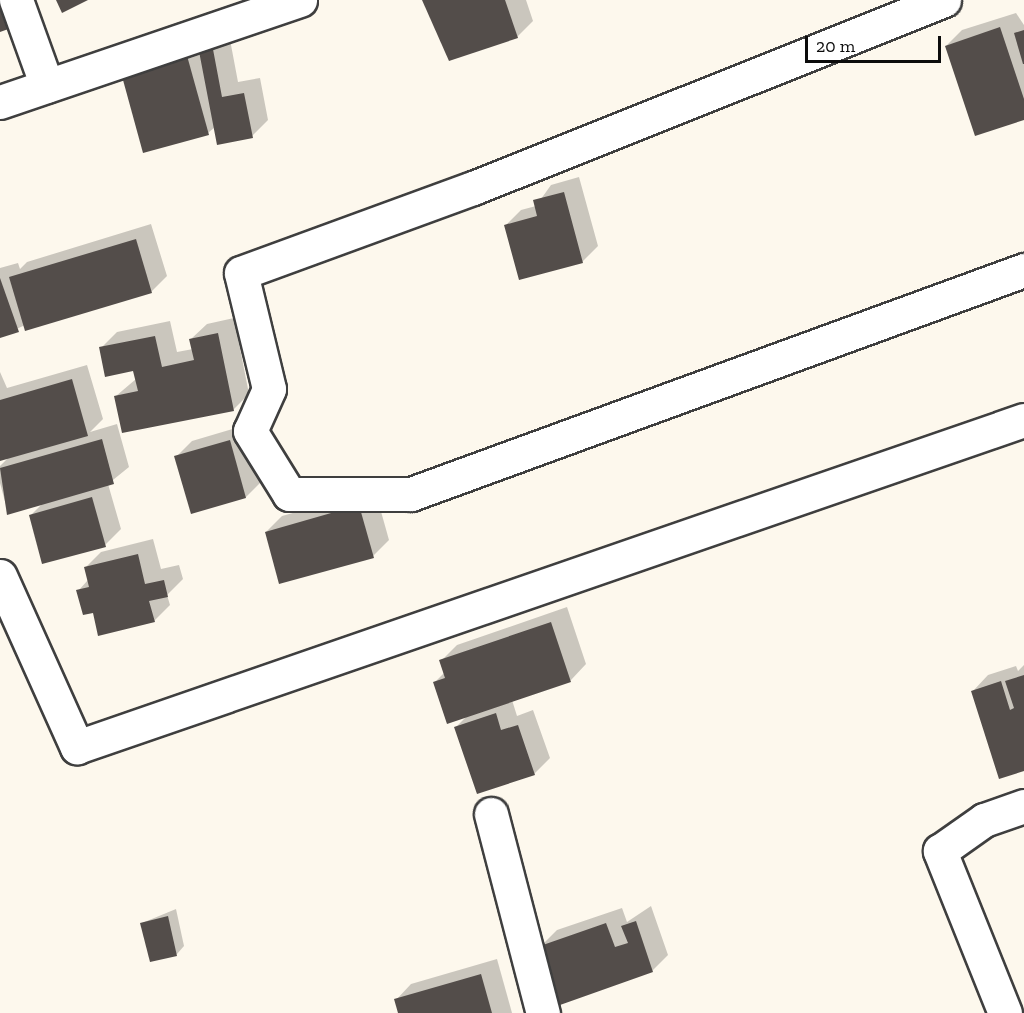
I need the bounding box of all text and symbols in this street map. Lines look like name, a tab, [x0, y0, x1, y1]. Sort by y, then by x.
scale bar	[808, 24, 944, 62]
text: 20 m	[816, 35, 855, 57]

